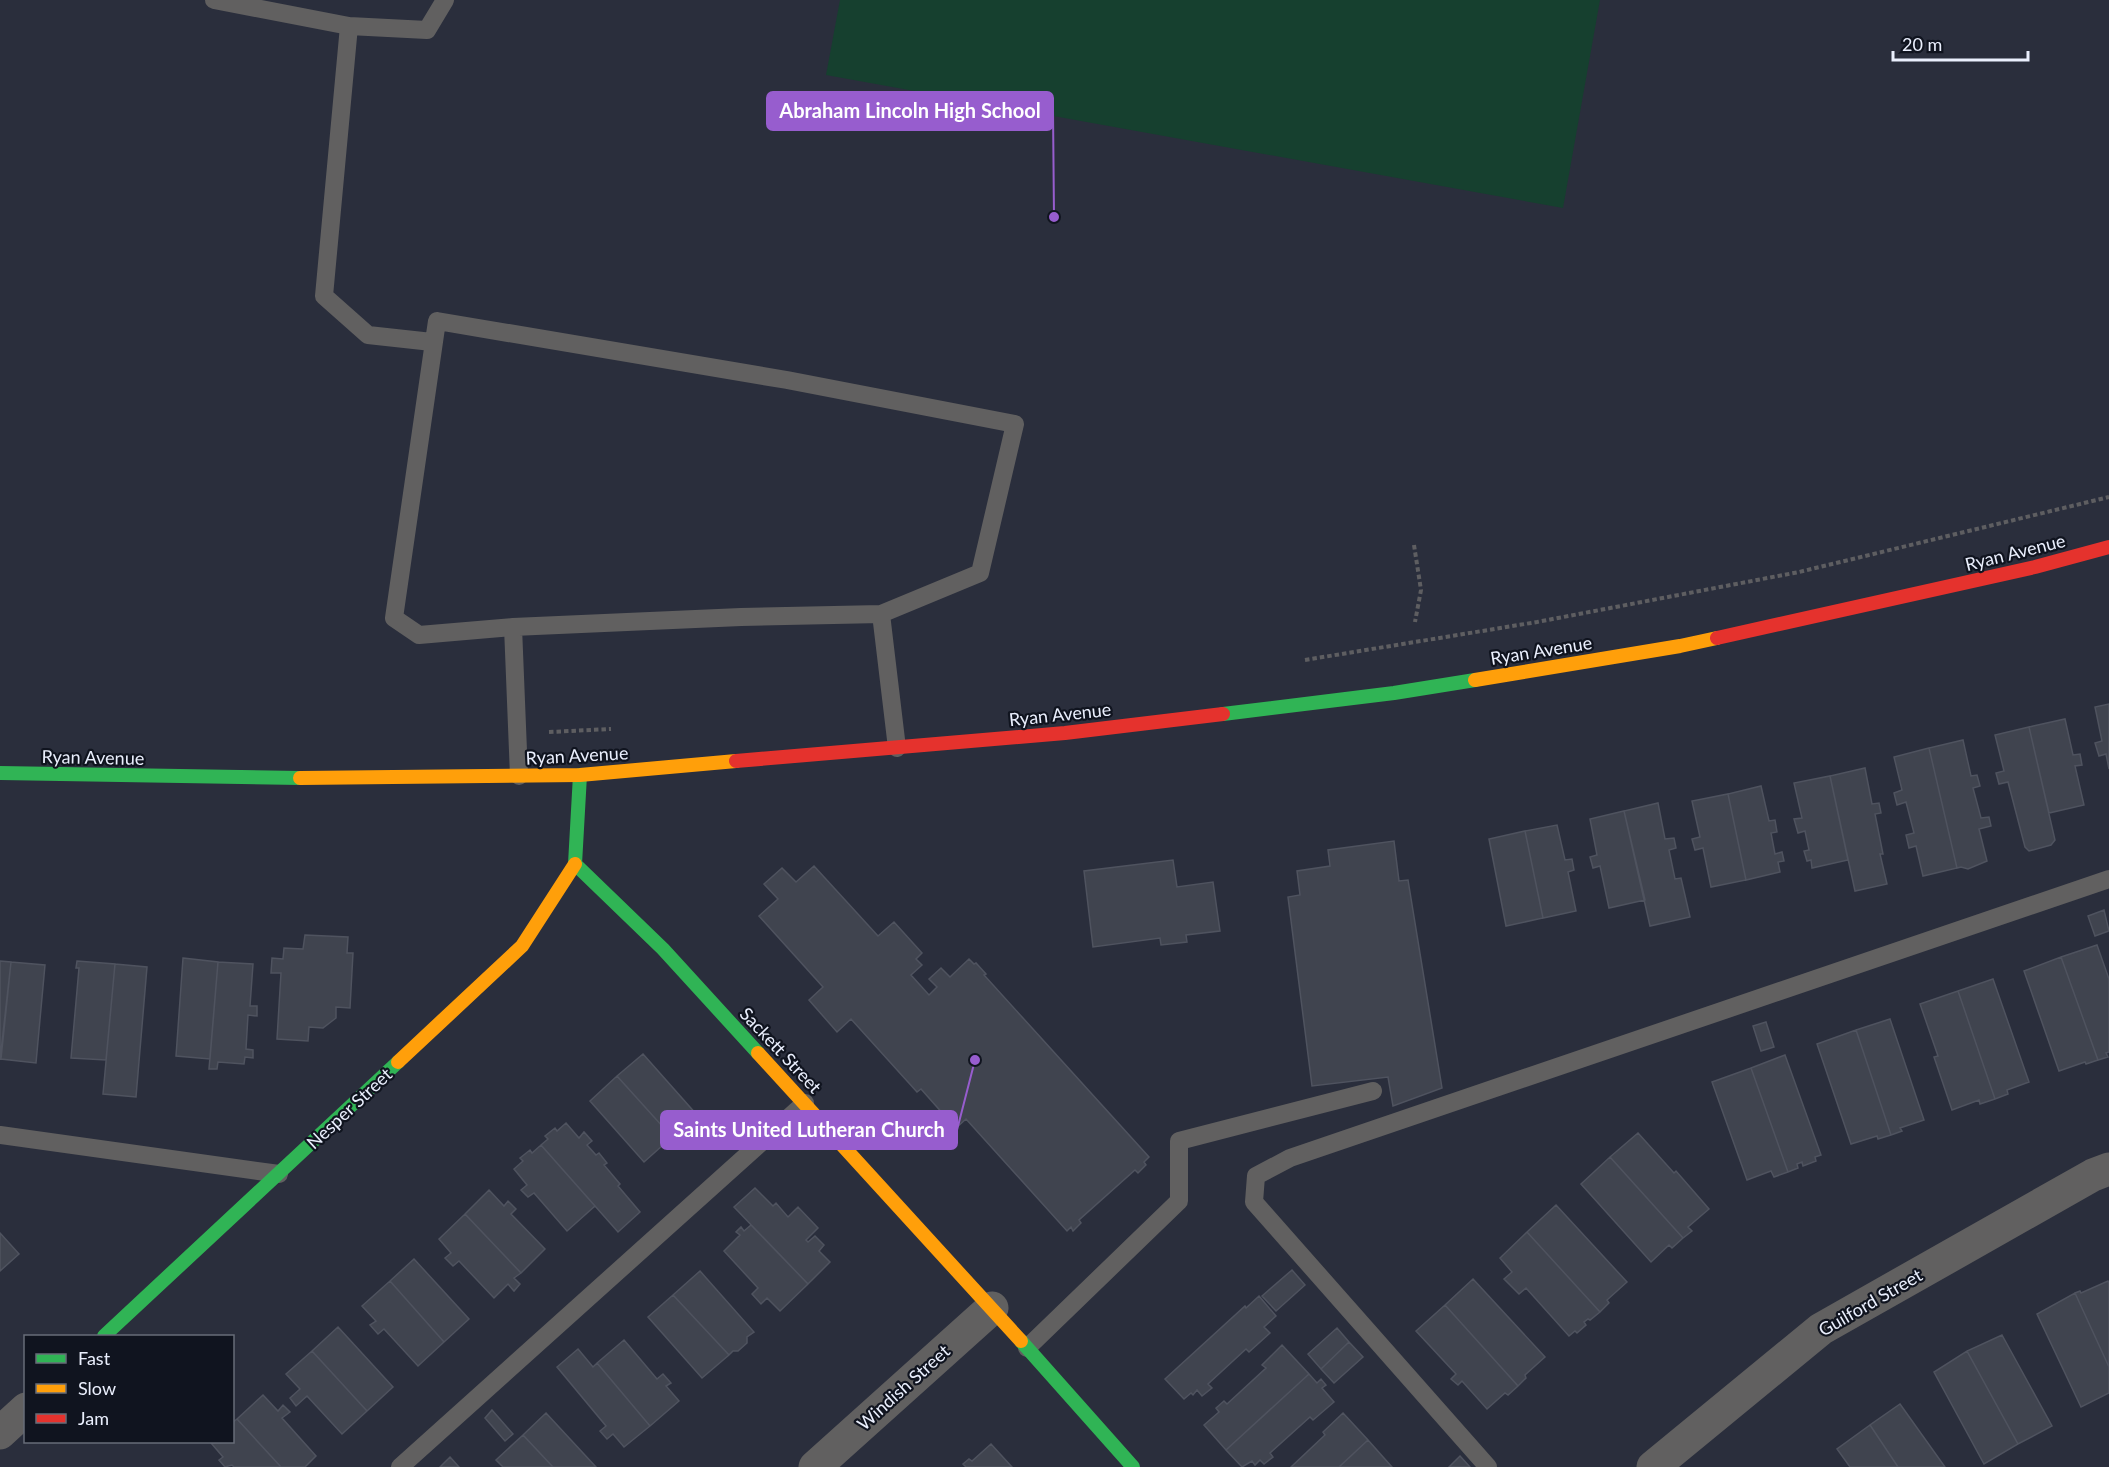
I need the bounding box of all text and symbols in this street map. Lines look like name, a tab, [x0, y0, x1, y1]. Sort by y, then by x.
scale bar	[1893, 24, 2028, 62]
text: 20 m	[1902, 33, 1942, 55]
callout: Abraham Lincoln High School	[767, 92, 1053, 130]
text: Abraham Lincoln High School	[778, 98, 1041, 122]
street label: Ryan Avenue	[1963, 529, 2067, 575]
street label: Ryan Avenue	[1489, 631, 1593, 669]
street label: Ryan Avenue	[1008, 698, 1112, 730]
street label: Ryan Avenue	[525, 741, 629, 769]
street label: Ryan Avenue	[41, 745, 145, 769]
street label: Sackett Street	[736, 1002, 827, 1098]
street label: Nesper Street	[302, 1063, 397, 1153]
callout: Saints United Lutheran Church	[661, 1111, 957, 1149]
text: Saints United Lutheran Church	[673, 1117, 945, 1141]
street label: Guilford Street	[1814, 1263, 1926, 1341]
legend	[24, 1335, 234, 1443]
street label: Windish Street	[852, 1339, 954, 1434]
text: Fast	[78, 1347, 111, 1369]
text: Slow	[78, 1377, 116, 1399]
text: Jam	[78, 1407, 109, 1429]

